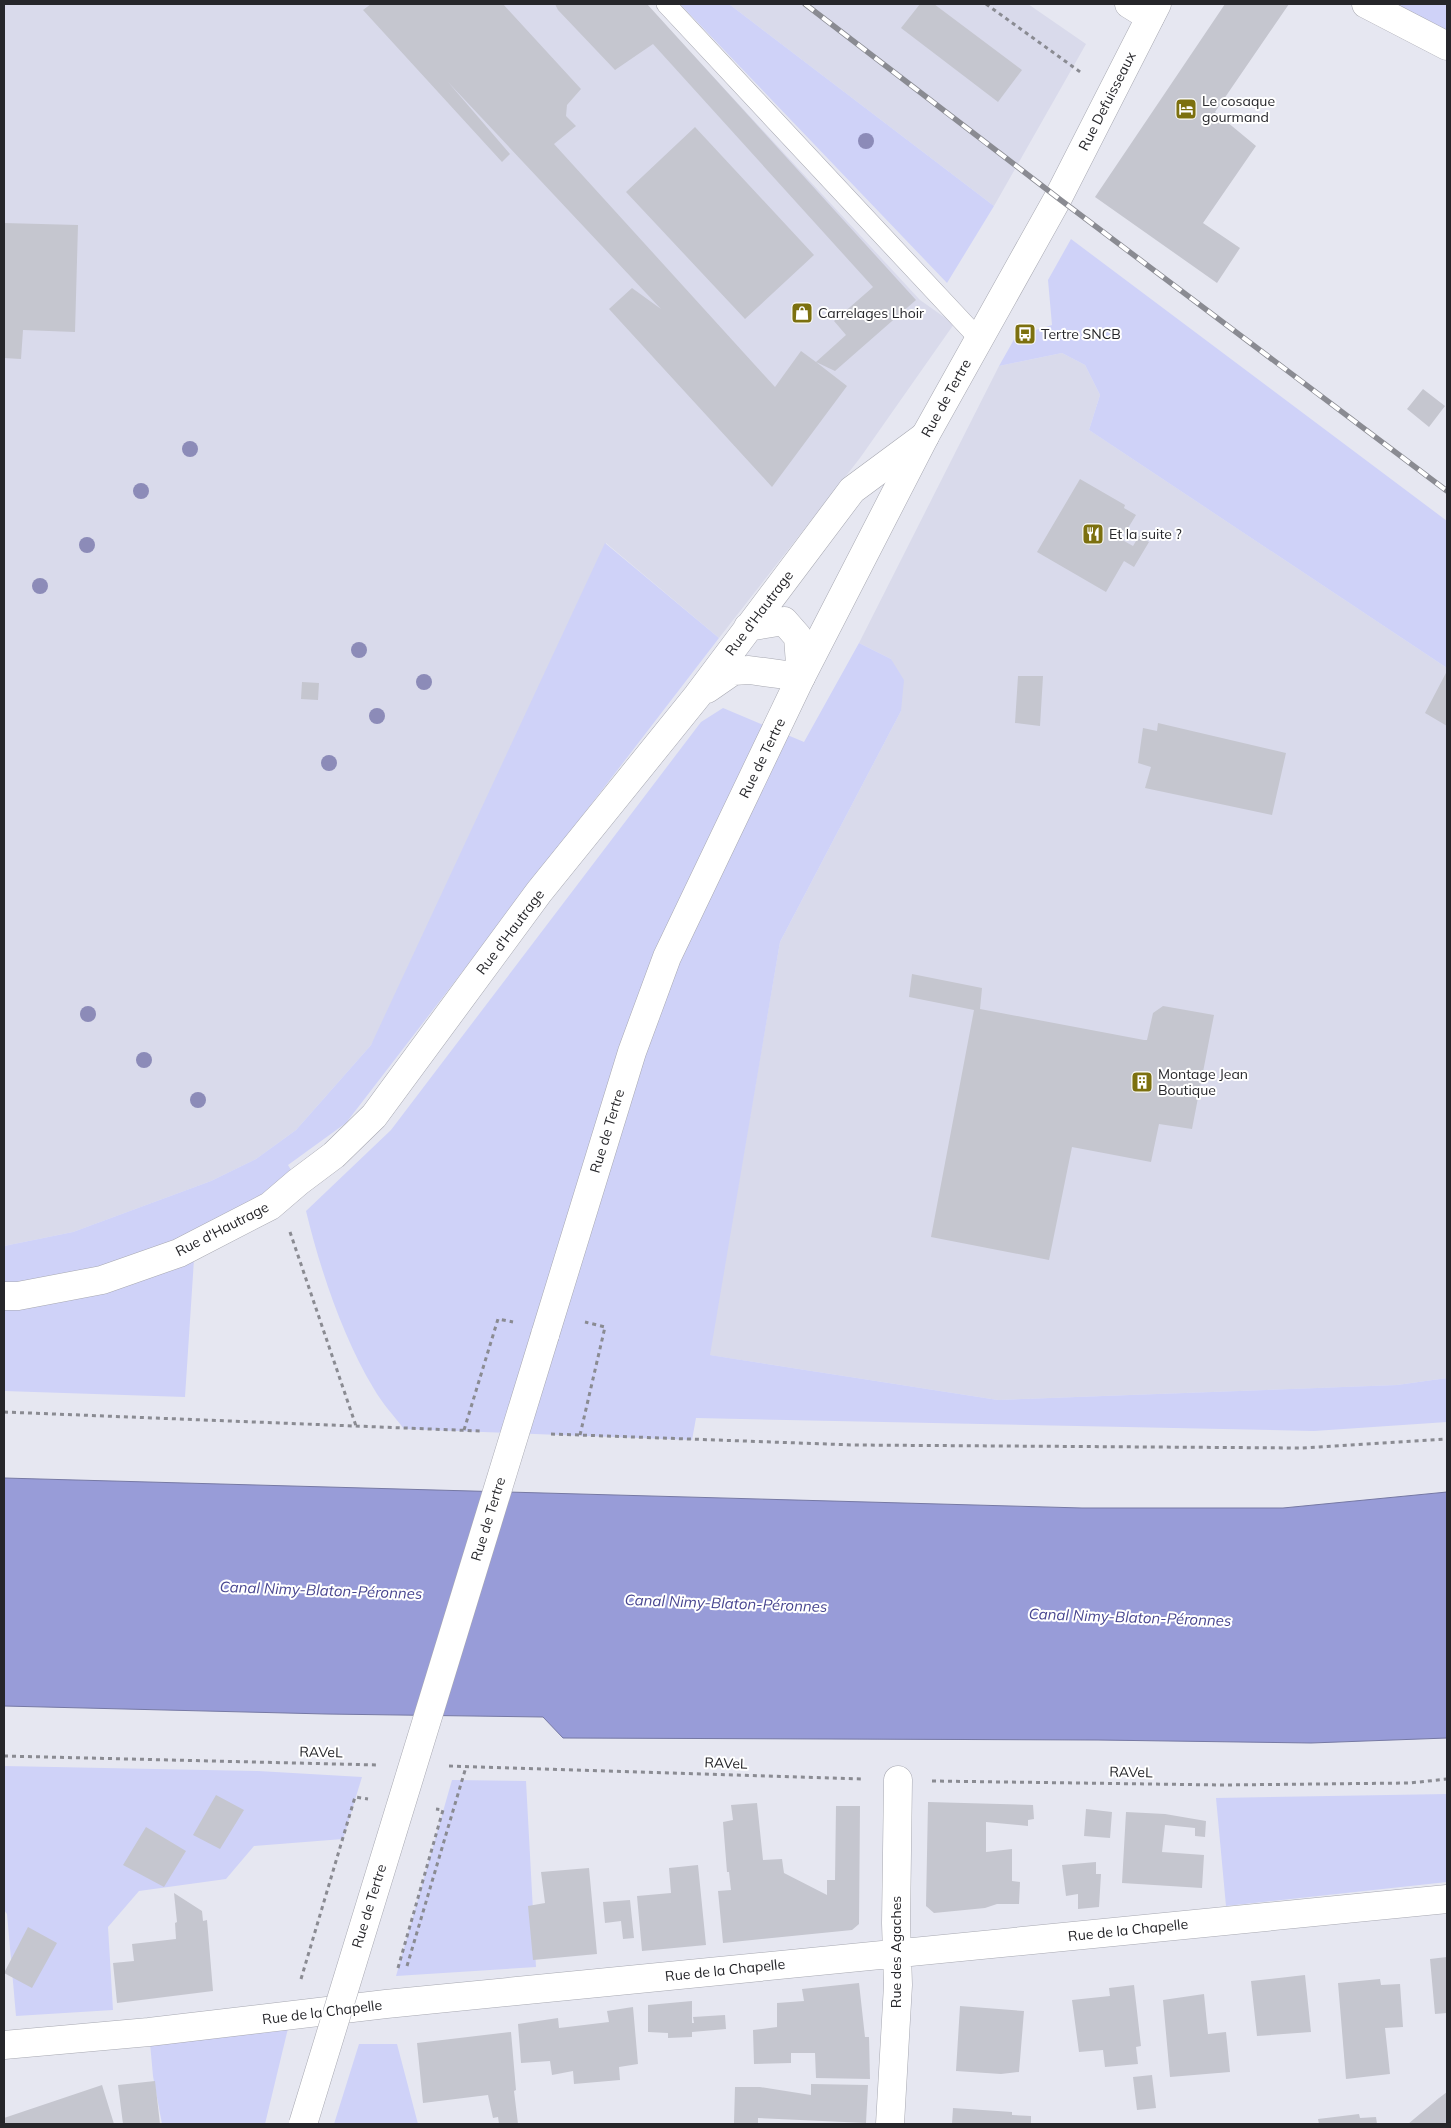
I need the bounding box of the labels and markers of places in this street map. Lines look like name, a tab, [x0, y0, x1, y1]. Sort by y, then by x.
place label: Le cosaque gourmand	[1202, 92, 1275, 126]
hotel icon: Le cosaque gourmand	[1174, 97, 1198, 121]
shop icon: Carrelages Lhoir	[790, 301, 814, 325]
place label: Carrelages Lhoir	[818, 304, 925, 322]
bus stop icon: Tertre SNCB	[1013, 322, 1037, 346]
place label: Tertre SNCB	[1041, 325, 1121, 343]
restaurant icon: Et la suite ?	[1081, 522, 1105, 546]
place label: Et la suite ?	[1109, 525, 1182, 543]
place label: Montage Jean Boutique	[1158, 1065, 1248, 1099]
building icon: Montage Jean Boutique	[1130, 1070, 1154, 1094]

